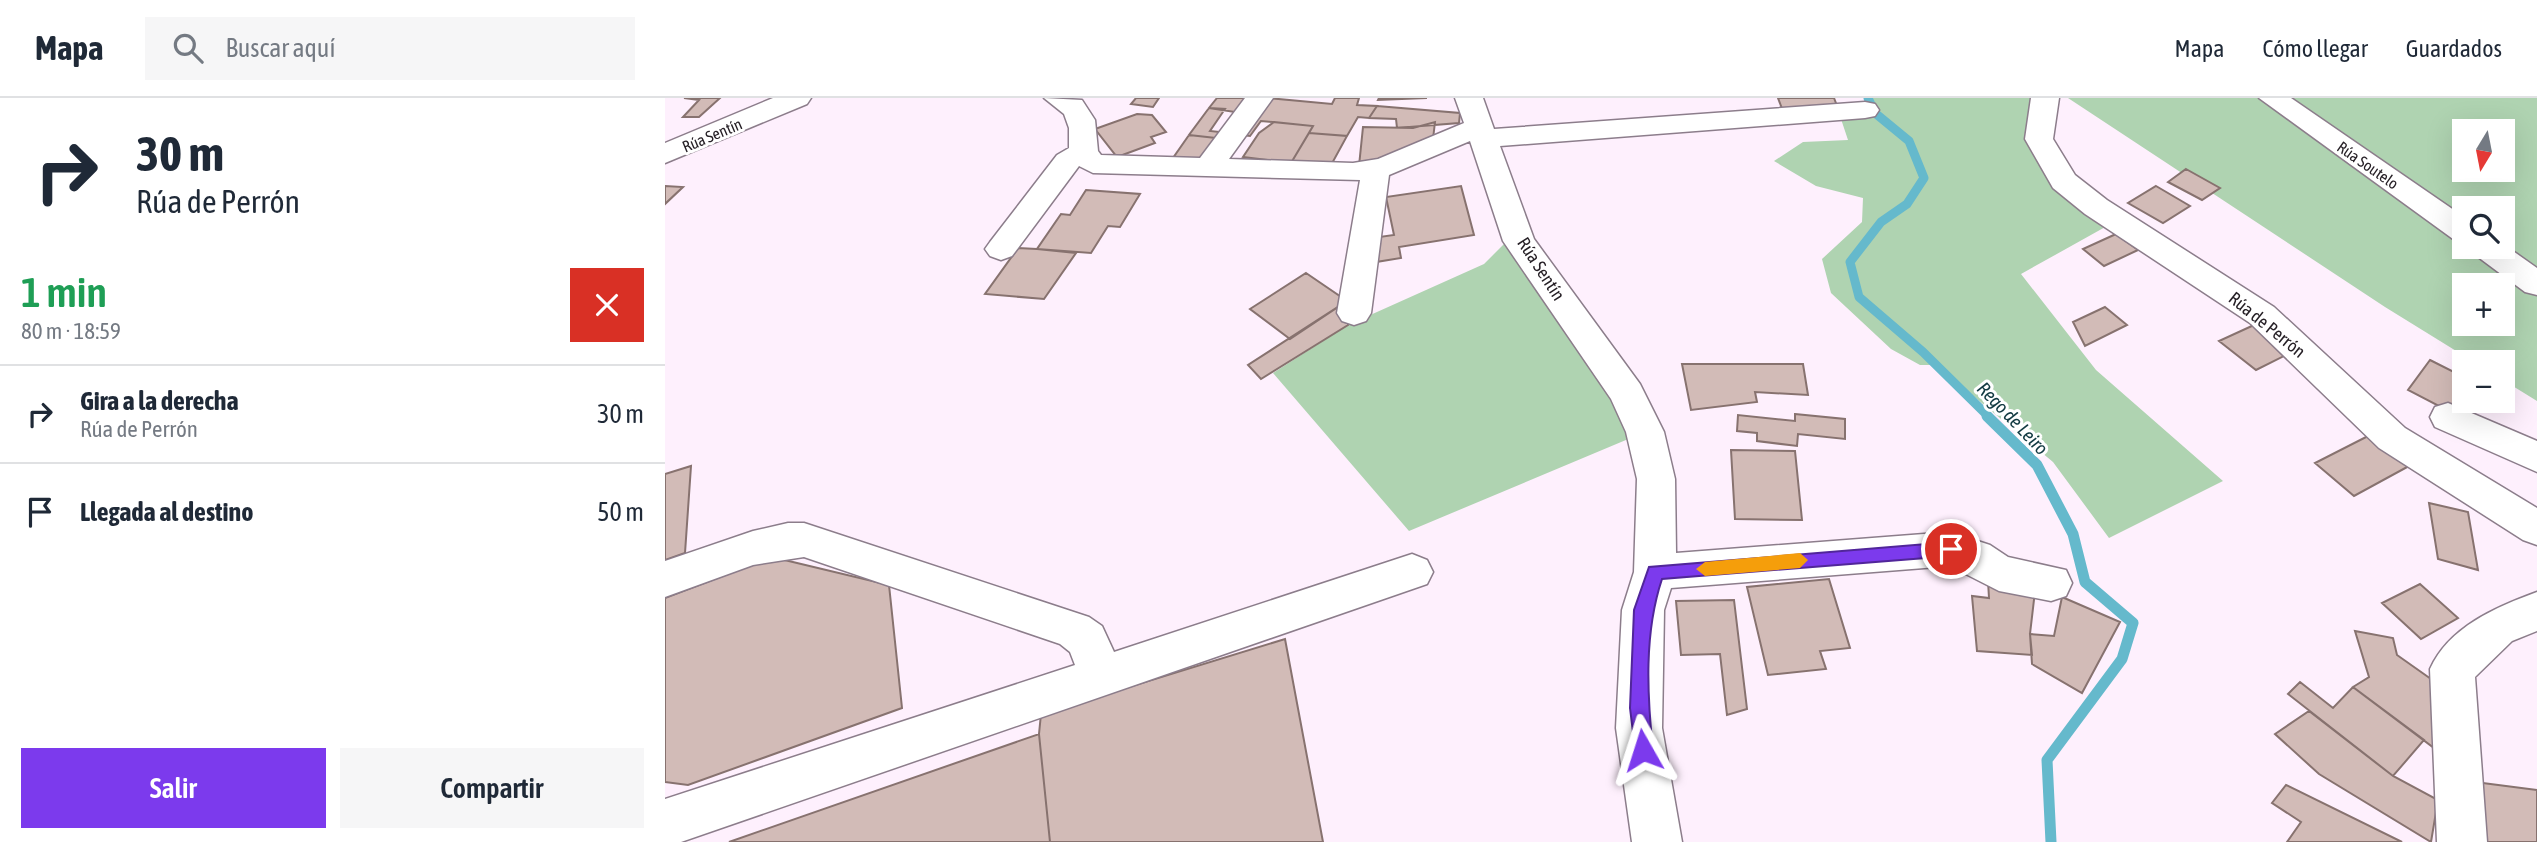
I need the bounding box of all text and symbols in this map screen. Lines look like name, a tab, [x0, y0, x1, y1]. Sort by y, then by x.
search box	[145, 17, 635, 80]
text: Mapa	[35, 29, 103, 67]
icon: search	[169, 29, 207, 67]
text: Buscar aquí	[225, 33, 335, 63]
text: Mapa	[2175, 35, 2224, 62]
text: Cómo llegar	[2262, 35, 2368, 62]
text: Guardados	[2406, 35, 2502, 62]
street label: Rúa Sentín	[679, 114, 745, 156]
north arrow	[2452, 119, 2515, 182]
map controls	[2452, 119, 2515, 413]
text: 30 m	[136, 125, 224, 181]
icon: right	[21, 126, 112, 217]
street label: Rúa Soutelo	[2334, 137, 2402, 193]
text: Rúa de Perrón	[136, 183, 300, 220]
button: search	[2452, 196, 2515, 259]
street label: Rúa Sentín	[1513, 233, 1570, 304]
text: 1 min	[21, 268, 107, 316]
button: close	[570, 268, 644, 342]
button: +	[2452, 273, 2515, 336]
street label: Rúa de Perrón	[2225, 287, 2310, 362]
text: 80 m · 18:59	[21, 318, 121, 344]
button: −	[2452, 350, 2515, 413]
water label: Rego de Leiro	[1973, 377, 2053, 459]
text: Gira a la derecha	[80, 386, 239, 416]
icon: right	[21, 395, 59, 433]
text: 30 m	[597, 399, 644, 429]
text: Rúa de Perrón	[80, 416, 198, 442]
icon: arrive	[21, 493, 59, 531]
text: Llegada al destino	[80, 497, 253, 527]
text: 50 m	[597, 497, 644, 527]
pin	[1921, 519, 1981, 579]
icon: arrive	[1932, 530, 1970, 568]
position arrow	[1606, 713, 1680, 787]
button: Salir	[21, 748, 326, 828]
button: Compartir	[340, 748, 644, 828]

